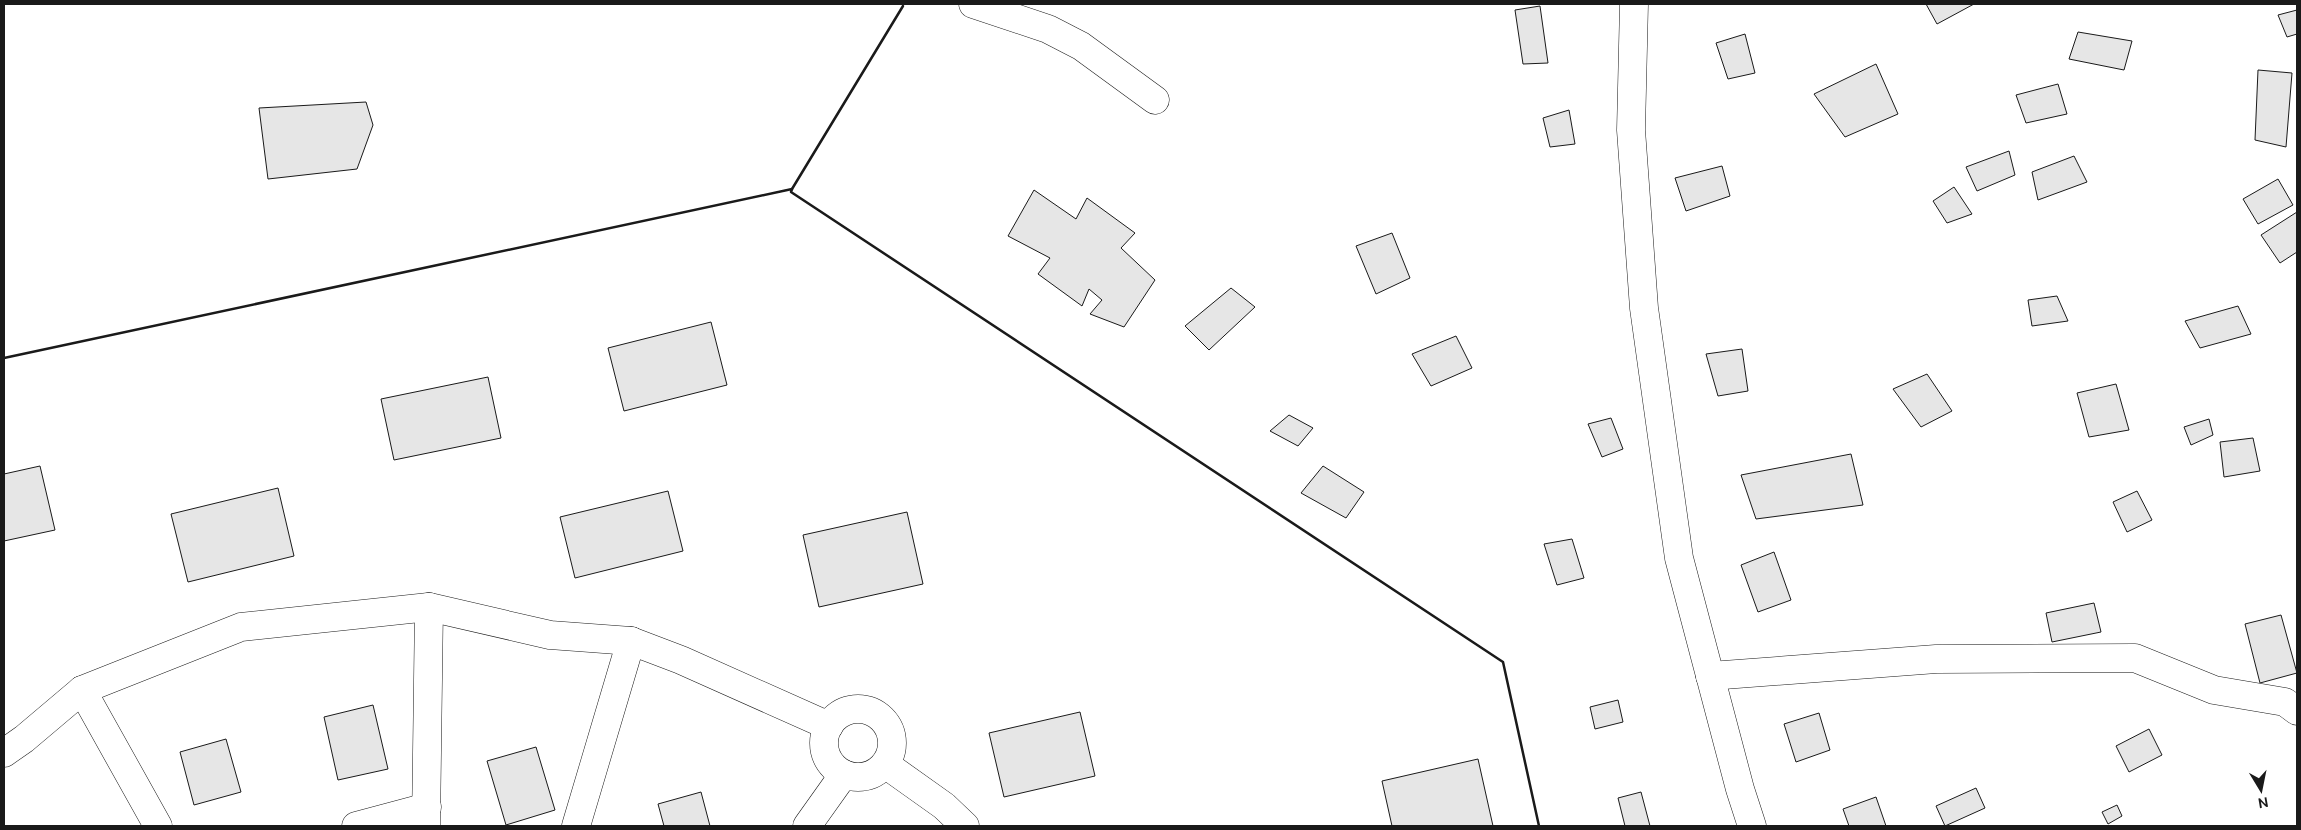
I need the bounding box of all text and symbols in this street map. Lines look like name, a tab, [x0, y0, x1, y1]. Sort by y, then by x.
north arrow	[2236, 765, 2286, 815]
text: N	[2257, 794, 2270, 812]

